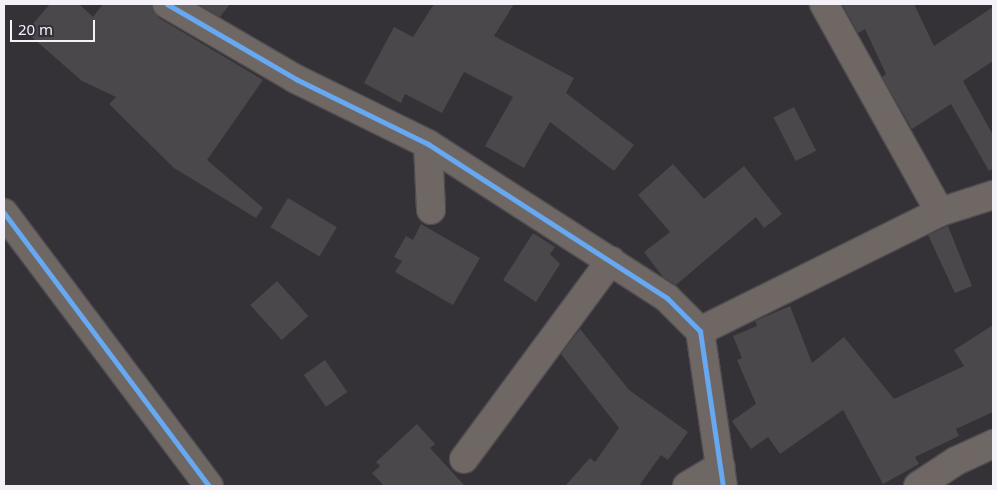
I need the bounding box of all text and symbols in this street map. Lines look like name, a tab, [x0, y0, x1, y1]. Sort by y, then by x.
scale bar	[12, 10, 98, 42]
text: 20 m	[18, 19, 53, 39]

